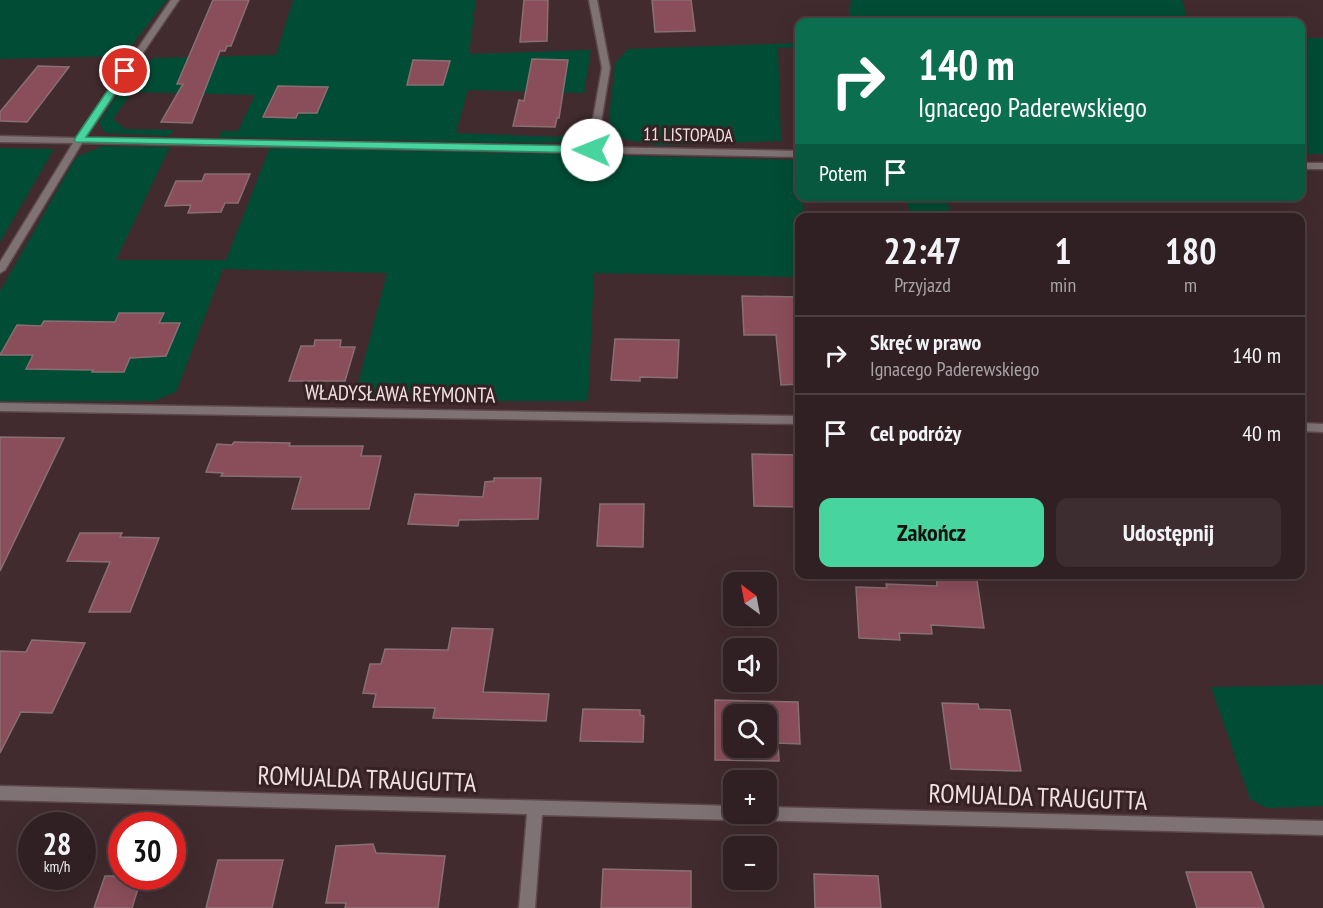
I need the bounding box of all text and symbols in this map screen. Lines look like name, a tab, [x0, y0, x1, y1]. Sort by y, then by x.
text: 140 m	[918, 37, 1015, 92]
icon: right	[819, 42, 897, 120]
pin	[99, 45, 150, 96]
icon: arrive	[108, 54, 141, 87]
text: Ignacego Paderewskiego	[918, 90, 1147, 124]
position arrow	[560, 118, 624, 182]
street label: 11 LISTOPADA	[643, 122, 734, 147]
icon: arrive	[879, 156, 912, 189]
text: Potem	[819, 159, 867, 187]
text: 22:47	[884, 227, 961, 274]
text: 1	[1054, 227, 1072, 274]
text: 180	[1165, 227, 1216, 274]
text: Przyjazd	[894, 272, 951, 298]
text: min	[1050, 272, 1076, 298]
text: m	[1184, 272, 1197, 298]
text: Skręć w prawo	[870, 328, 981, 356]
icon: right	[819, 339, 852, 372]
text: 140 m	[1232, 341, 1281, 369]
text: Ignacego Paderewskiego	[870, 356, 1040, 382]
street label: WŁADYSŁAWA REYMONTA	[305, 378, 495, 409]
icon: arrive	[819, 417, 852, 450]
text: Cel podróży	[870, 419, 961, 447]
text: 40 m	[1242, 419, 1281, 447]
button: Zakończ	[819, 498, 1044, 567]
button: Udostępnij	[1056, 498, 1281, 567]
north arrow	[723, 572, 777, 626]
map controls	[723, 572, 777, 890]
button: sound	[723, 638, 777, 692]
button: search	[723, 704, 777, 758]
street label: ROMUALDA TRAUGUTTA	[257, 758, 478, 799]
button: +	[723, 770, 777, 824]
street label: ROMUALDA TRAUGUTTA	[928, 776, 1149, 817]
speed limit sign: 30	[108, 812, 186, 890]
text: 28	[43, 824, 71, 863]
button: −	[723, 836, 777, 890]
text: km/h	[44, 857, 70, 876]

